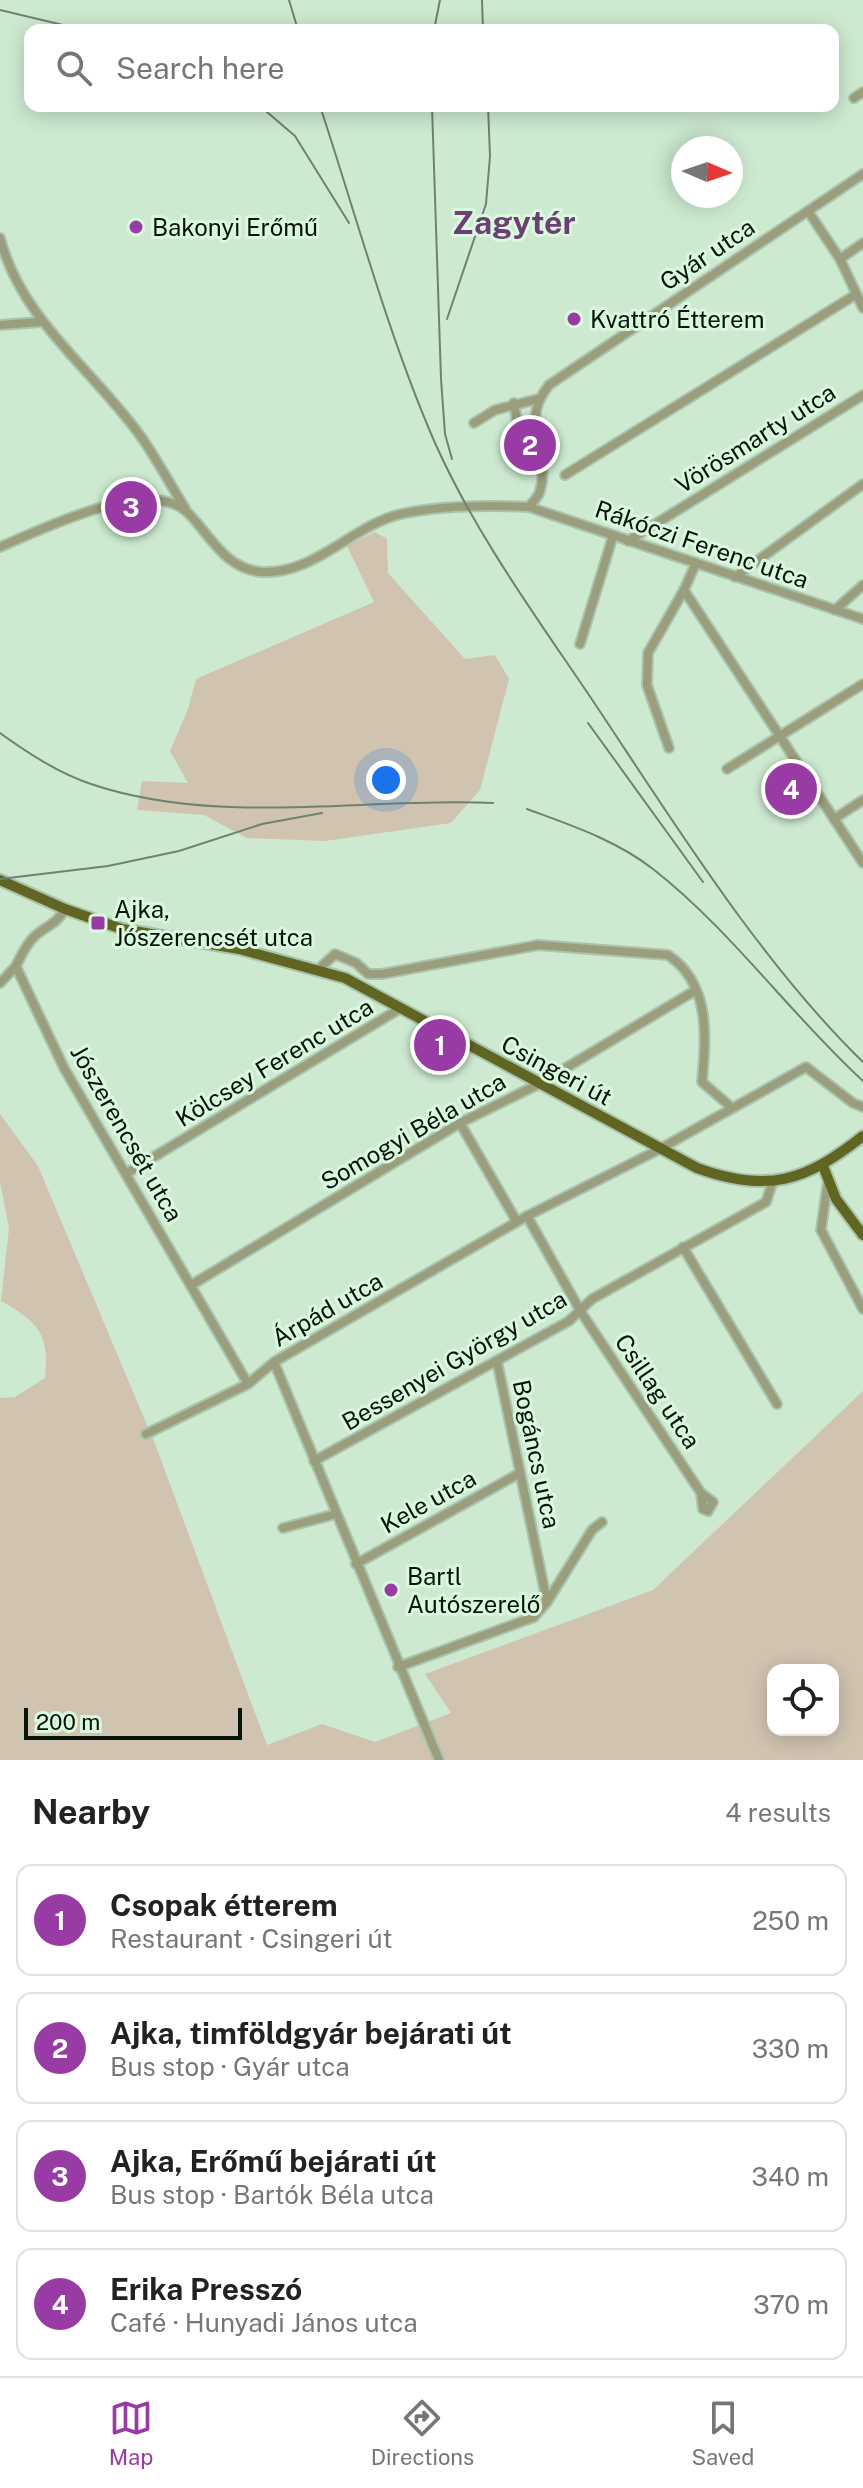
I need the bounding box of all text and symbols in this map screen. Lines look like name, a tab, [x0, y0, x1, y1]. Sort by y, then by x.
search box	[24, 24, 839, 112]
icon: search	[52, 46, 96, 90]
text: Search here	[116, 50, 284, 86]
north arrow	[671, 136, 743, 208]
district label: Zagytér	[452, 204, 576, 241]
street label: Gyár utca	[655, 212, 759, 296]
place label: Bakonyi Erőmű	[152, 213, 318, 241]
marker: Bakonyi Erőmű	[127, 218, 145, 236]
place label: Kvattró Étterem	[590, 305, 764, 333]
marker: Kvattró Étterem	[565, 310, 583, 328]
street label: Vörösmarty utca	[670, 378, 840, 498]
pin: 2	[504, 415, 556, 475]
pin: 3	[105, 477, 157, 537]
street label: Rákóczi Ferenc utca	[592, 494, 812, 594]
pin: 4	[765, 759, 817, 819]
your location	[366, 760, 406, 800]
place label: Ajka, Jószerencsét utca	[114, 895, 313, 951]
marker: Ajka, Jószerencsét utca	[89, 914, 107, 932]
street label: Kölcsey Ferenc utca	[170, 992, 378, 1132]
pin: 1	[414, 1015, 466, 1075]
street label: Csingeri út	[497, 1029, 617, 1111]
street label: Jószerencsét utca	[65, 1040, 189, 1226]
street label: Somogyi Béla utca	[316, 1067, 510, 1195]
street label: Árpád utca	[267, 1266, 387, 1352]
street label: Bessenyei György utca	[337, 1284, 571, 1436]
street label: Csillag utca	[609, 1328, 707, 1454]
street label: Bogáncs utca	[508, 1377, 566, 1531]
street label: Kele utca	[376, 1463, 480, 1539]
place label: Bartl Autószerelő	[407, 1562, 540, 1618]
marker: Bartl Autószerelő	[382, 1581, 400, 1599]
map controls	[767, 1664, 839, 1736]
button: locate	[767, 1664, 839, 1736]
scale bar	[24, 1704, 242, 1740]
text: 200 m	[36, 1709, 100, 1735]
text: Nearby	[32, 1792, 150, 1832]
text: 4 results	[725, 1797, 831, 1828]
text: Csopak étterem	[110, 1887, 338, 1923]
text: 1	[54, 1905, 66, 1936]
text: 250 m	[752, 1905, 829, 1936]
text: Restaurant · Csingeri út	[110, 1923, 393, 1954]
text: Ajka, timföldgyár bejárati út	[110, 2015, 512, 2051]
text: 2	[52, 2033, 68, 2064]
text: 330 m	[752, 2033, 829, 2064]
text: Bus stop · Gyár utca	[110, 2051, 350, 2082]
text: Ajka, Erőmű bejárati út	[110, 2143, 437, 2179]
text: 3	[51, 2161, 69, 2192]
text: 340 m	[752, 2161, 829, 2192]
text: Bus stop · Bartók Béla utca	[110, 2179, 434, 2210]
text: Erika Presszó	[110, 2271, 302, 2307]
text: 4	[51, 2289, 69, 2320]
text: 370 m	[753, 2289, 829, 2320]
text: Café · Hunyadi János utca	[110, 2307, 418, 2338]
tab: Map	[109, 2396, 153, 2470]
tab: Directions	[371, 2396, 474, 2470]
tab: Saved	[691, 2396, 754, 2470]

